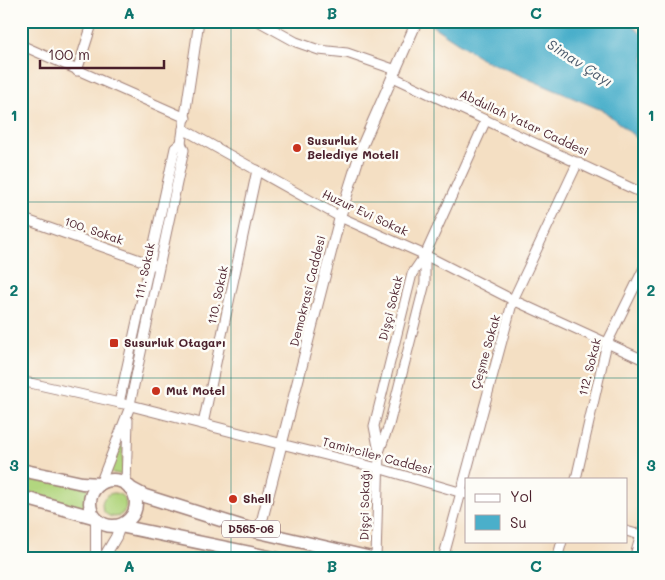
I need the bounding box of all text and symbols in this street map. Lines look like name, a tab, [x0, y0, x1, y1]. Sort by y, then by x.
text: A	[123, 2, 135, 23]
text: B	[327, 2, 337, 23]
text: C	[530, 2, 542, 23]
water label: Simav Çayı	[544, 34, 617, 91]
scale bar	[40, 38, 164, 70]
text: 100 m	[48, 44, 90, 64]
street label: Abdullah Yatar Caddesi	[457, 85, 591, 159]
text: 1	[10, 104, 18, 125]
text: 1	[647, 104, 655, 125]
place label: Susurluk Belediye Moteli	[307, 132, 399, 162]
marker: Susurluk Belediye Moteli	[291, 142, 303, 154]
street label: Huzur Evi Sokak	[320, 185, 411, 239]
street label: 100. Sokak	[63, 212, 126, 248]
street label: Demokrasi Caddesi	[286, 234, 329, 348]
street label: 111. Sokak	[130, 241, 158, 301]
street label: 110. Sokak	[203, 264, 231, 326]
street label: Dişçi Sokak	[374, 274, 406, 342]
text: 2	[10, 279, 19, 300]
text: 2	[647, 279, 656, 300]
street label: Çeşme Sokak	[467, 313, 503, 391]
place label: Susurluk Otagarı	[124, 334, 226, 350]
street label: 112. Sokak	[574, 336, 604, 397]
marker: Susurluk Otagarı	[108, 337, 120, 349]
place label: Mut Motel	[166, 382, 225, 398]
marker: Mut Motel	[150, 385, 162, 397]
street label: Tamirciler Caddesi	[321, 433, 434, 477]
text: 3	[9, 454, 19, 475]
text: 3	[646, 454, 656, 475]
street label: Dişçi Sokağı	[355, 469, 373, 540]
legend	[465, 478, 628, 542]
text: Yol	[510, 486, 533, 506]
place label: Shell	[243, 490, 271, 506]
marker: Shell	[227, 493, 239, 505]
text: Su	[510, 512, 527, 532]
road number: D565-06	[222, 520, 280, 538]
text: A	[123, 555, 135, 576]
text: B	[327, 555, 337, 576]
text: C	[530, 555, 542, 576]

